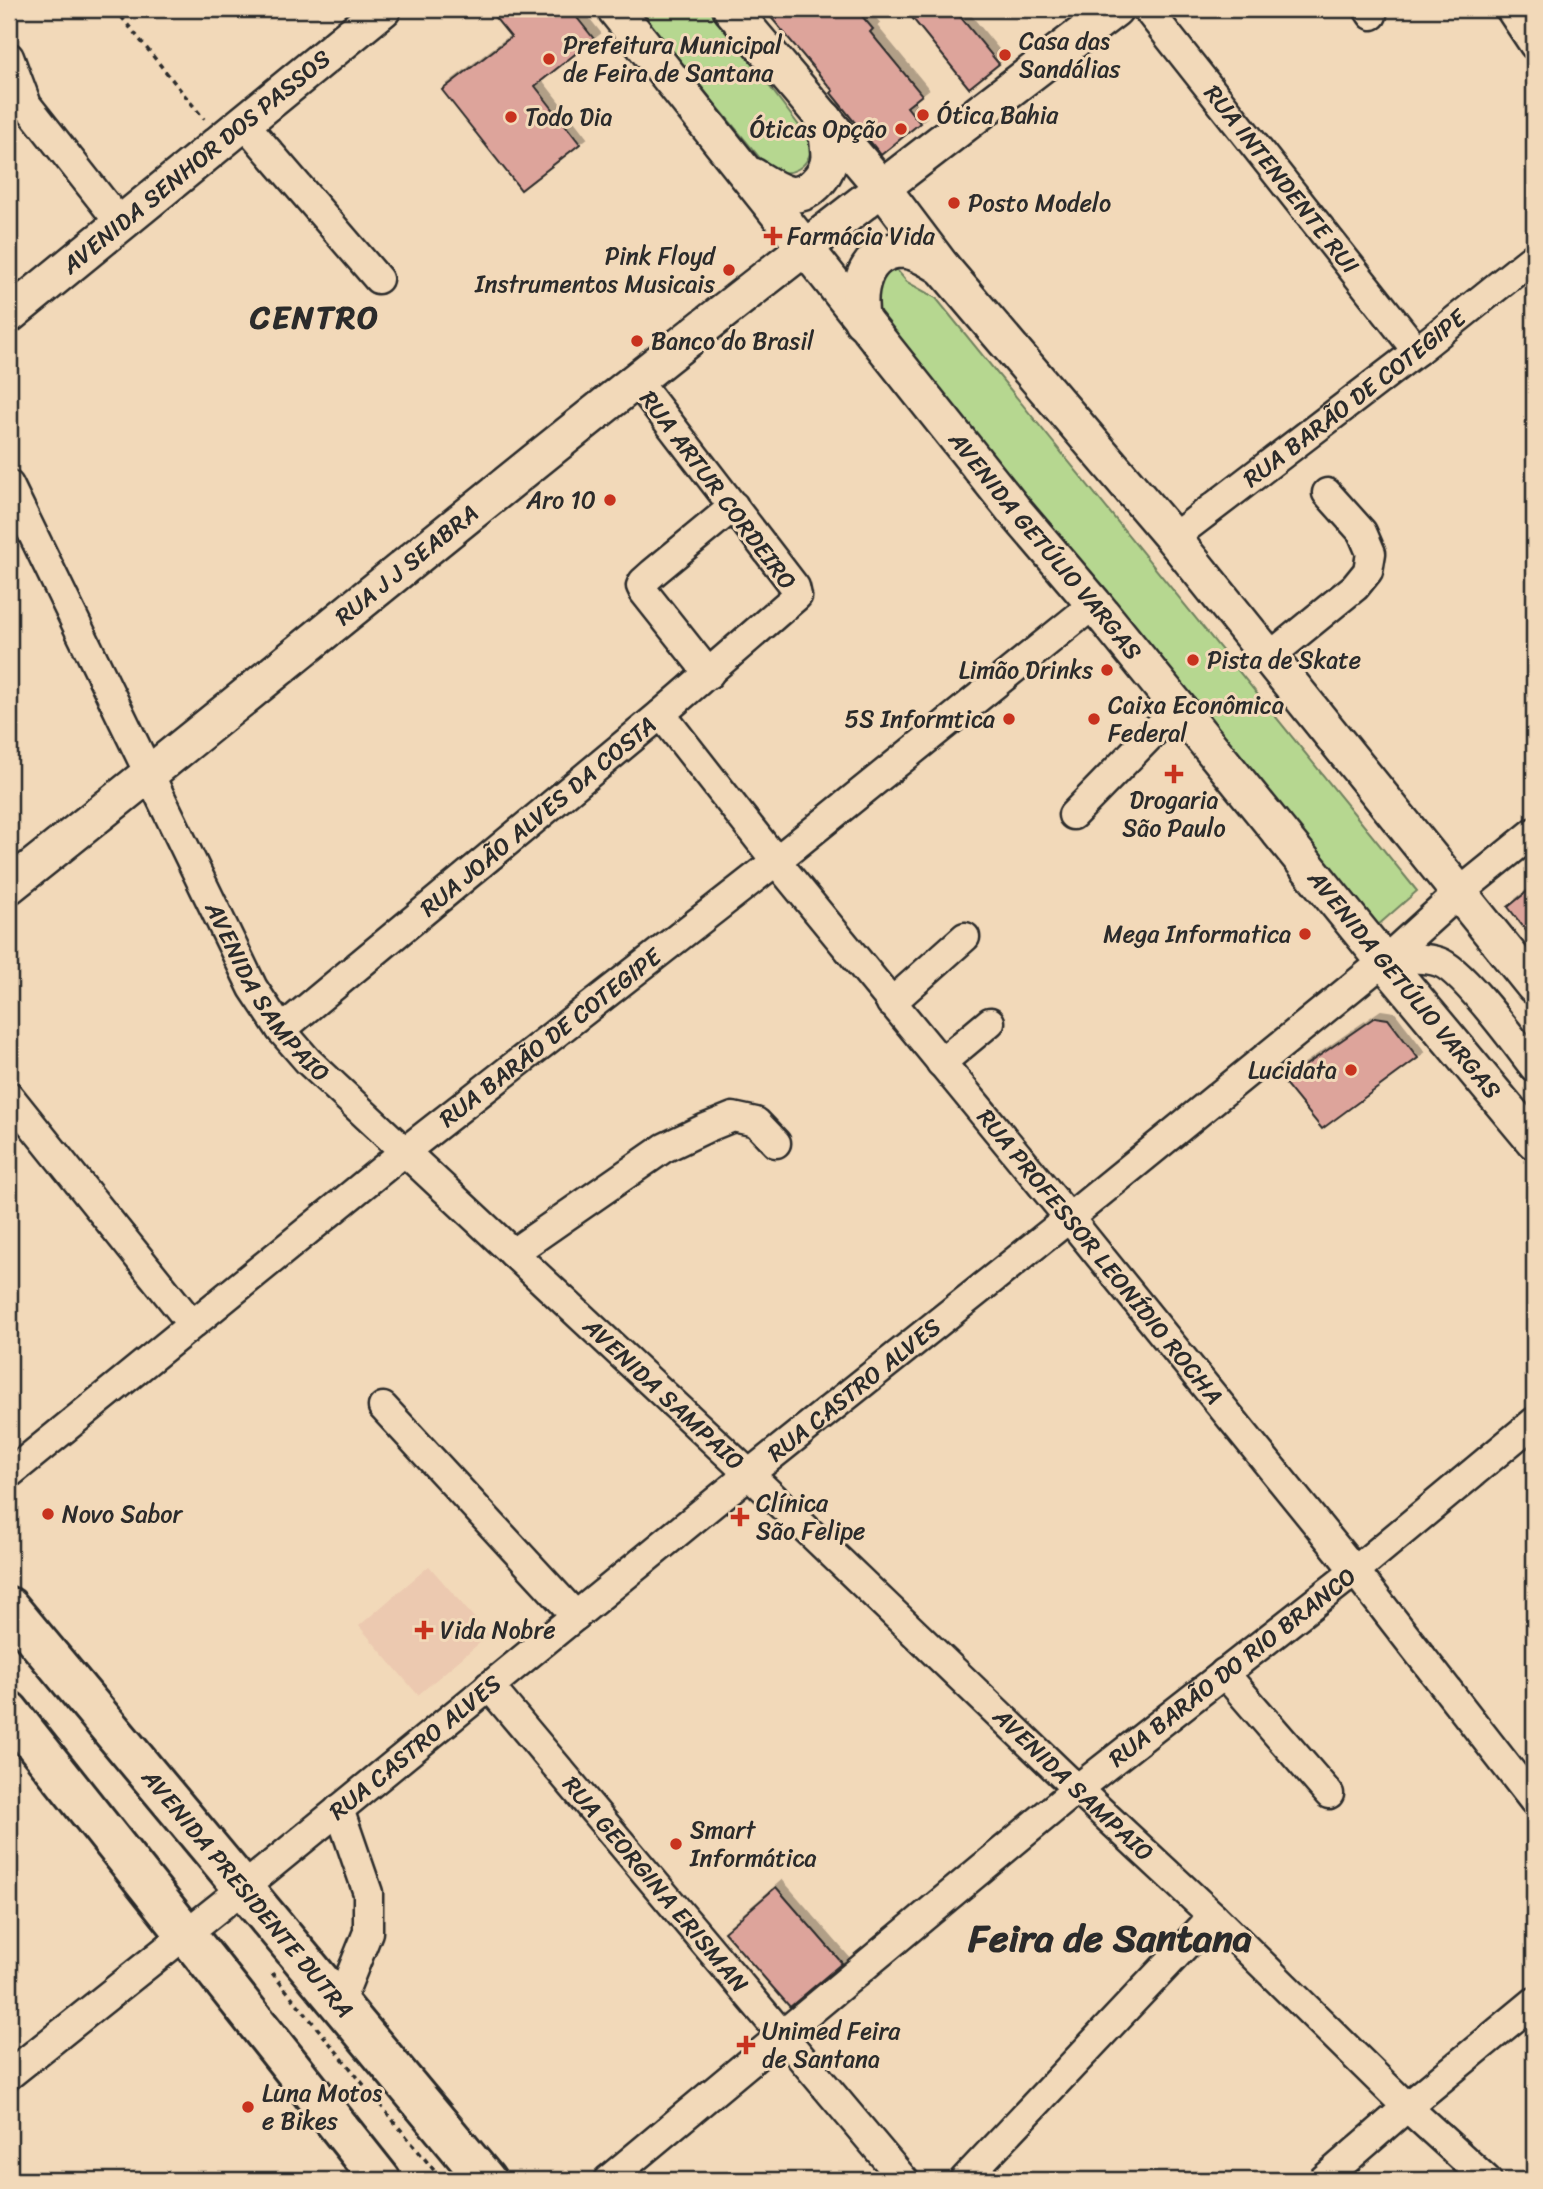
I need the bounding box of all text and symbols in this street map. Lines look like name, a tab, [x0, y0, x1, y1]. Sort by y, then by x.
place label: Casa das Sandálias	[1019, 20, 1121, 90]
place label: Prefeitura Municipal de Feira de Santana	[563, 24, 783, 94]
street label: AVENIDA SENHOR DOS PASSOS	[51, 38, 340, 286]
marker: Casa das Sandálias	[997, 47, 1013, 63]
marker: Prefeitura Municipal de Feira de Santana	[541, 51, 557, 67]
street label: RUA INTENDENTE RUI	[1193, 75, 1370, 284]
place label: Ótica Bahia	[937, 94, 1059, 136]
place label: Todo Dia	[525, 96, 612, 138]
marker: Ótica Bahia	[915, 107, 931, 123]
place label: Óticas Opção	[750, 108, 887, 150]
marker: Todo Dia	[503, 109, 519, 125]
marker: Óticas Opção	[893, 121, 909, 137]
place label: Posto Modelo	[968, 182, 1111, 224]
marker: Posto Modelo	[946, 195, 962, 211]
place label: Farmácia Vida	[787, 215, 936, 257]
marker: Farmácia Vida	[765, 228, 781, 244]
place label: Pink Floyd Instrumentos Musicais	[474, 235, 716, 305]
marker: Pink Floyd Instrumentos Musicais	[721, 262, 737, 278]
district label: CENTRO	[249, 289, 380, 346]
street label: RUA BARÃO DE COTEGIPE	[1233, 297, 1477, 499]
place label: Banco do Brasil	[651, 320, 815, 362]
marker: Banco do Brasil	[629, 333, 645, 349]
street label: RUA ARTUR CORDEIRO	[628, 381, 808, 599]
street label: AVENIDA GETÚLIO VARGAS	[937, 421, 1153, 670]
place label: Aro 10	[526, 479, 596, 521]
marker: Aro 10	[602, 492, 618, 508]
street label: RUA J J SEABRA	[325, 493, 488, 637]
place label: Pista de Skate	[1207, 639, 1361, 681]
place label: Limão Drinks	[959, 649, 1093, 691]
marker: Pista de Skate	[1185, 652, 1201, 668]
marker: Limão Drinks	[1099, 662, 1115, 678]
place label: Caixa Econômica Federal	[1108, 684, 1284, 754]
place label: 5S Informtica	[845, 698, 995, 740]
street label: RUA JOÃO ALVES DA COSTA	[410, 705, 666, 928]
marker: 5S Informtica	[1001, 711, 1017, 727]
marker: Caixa Econômica Federal	[1086, 711, 1102, 727]
marker: Drogaria São Paulo	[1166, 766, 1182, 782]
place label: Drogaria São Paulo	[1122, 779, 1226, 849]
street label: AVENIDA GETÚLIO VARGAS	[1296, 860, 1512, 1109]
street label: AVENIDA SAMPAIO	[193, 893, 340, 1093]
place label: Mega Informatica	[1103, 913, 1291, 955]
marker: Mega Informatica	[1297, 926, 1313, 942]
street label: RUA BARÃO DE COTEGIPE	[429, 936, 672, 1139]
place label: Lucidata	[1248, 1049, 1337, 1091]
marker: Lucidata	[1343, 1062, 1359, 1078]
street label: RUA PROFESSOR LEONÍDIO ROCHA	[966, 1099, 1234, 1415]
street label: AVENIDA SAMPAIO	[572, 1306, 755, 1481]
street label: RUA CASTRO ALVES	[758, 1307, 951, 1473]
place label: Clínica São Felipe	[756, 1482, 865, 1552]
place label: Novo Sabor	[62, 1493, 184, 1535]
marker: Novo Sabor	[40, 1506, 56, 1522]
marker: Clínica São Felipe	[730, 1507, 750, 1527]
street label: RUA BARÃO DO RIO BRANCO	[1099, 1556, 1366, 1778]
place label: Vida Nobre	[440, 1609, 556, 1651]
marker: Vida Nobre	[414, 1620, 434, 1640]
street label: RUA CASTRO ALVES	[319, 1663, 511, 1831]
street label: AVENIDA SAMPAIO	[982, 1697, 1164, 1872]
street label: AVENIDA PRESIDENTE DUTRA	[130, 1758, 365, 2028]
street label: RUA GEORGINA ERISMAN	[552, 1766, 760, 2003]
place label: Smart Informática	[689, 1809, 817, 1879]
marker: Smart Informática	[668, 1836, 684, 1852]
district label: Feira de Santana	[967, 1905, 1252, 1972]
place label: Unimed Feira de Santana	[762, 2010, 901, 2080]
marker: Unimed Feira de Santana	[736, 2035, 756, 2055]
place label: Luna Motos e Bikes	[262, 2072, 382, 2142]
marker: Luna Motos e Bikes	[240, 2099, 256, 2115]

